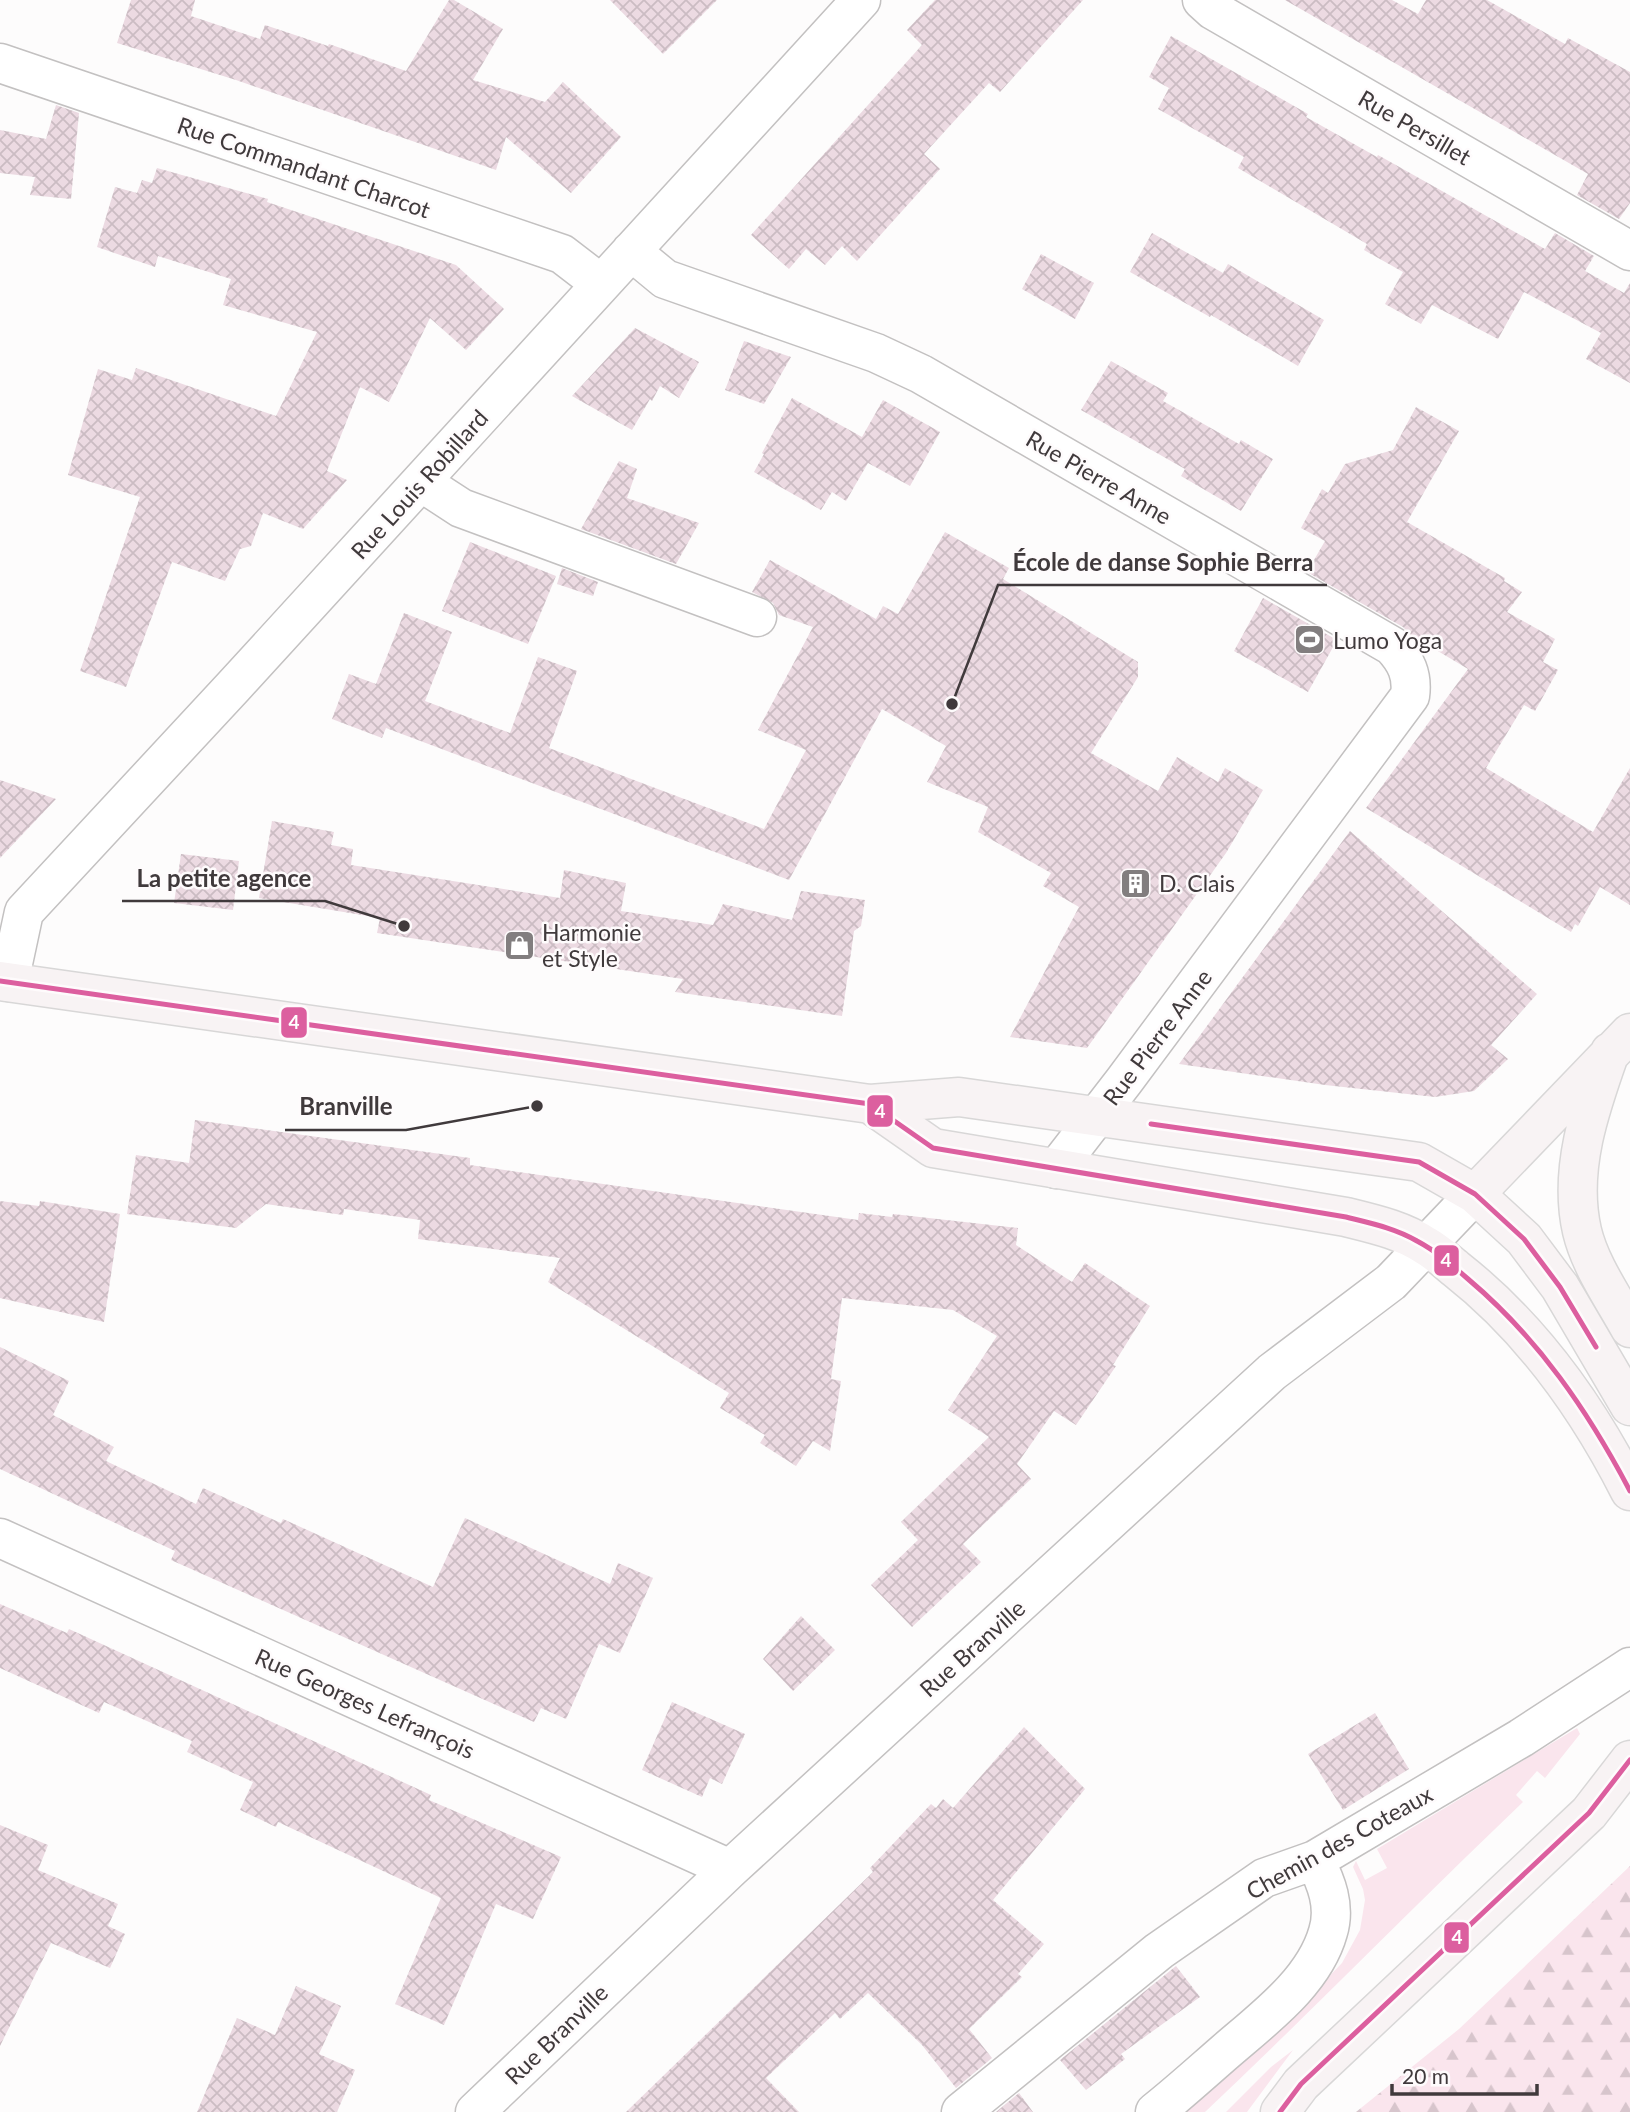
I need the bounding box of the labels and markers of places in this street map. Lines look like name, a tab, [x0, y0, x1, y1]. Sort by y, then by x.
callout: École de danse Sophie Berra	[998, 540, 1327, 585]
sports icon: Lumo Yoga	[1293, 623, 1327, 657]
place label: Lumo Yoga	[1333, 626, 1442, 654]
callout: La petite agence	[122, 856, 325, 901]
building icon: D. Clais	[1119, 866, 1153, 900]
place label: D. Clais	[1159, 869, 1235, 897]
place label: Harmonie et Style	[542, 918, 641, 972]
shop icon: Harmonie et Style	[502, 928, 536, 962]
callout: Branville	[285, 1085, 406, 1130]

